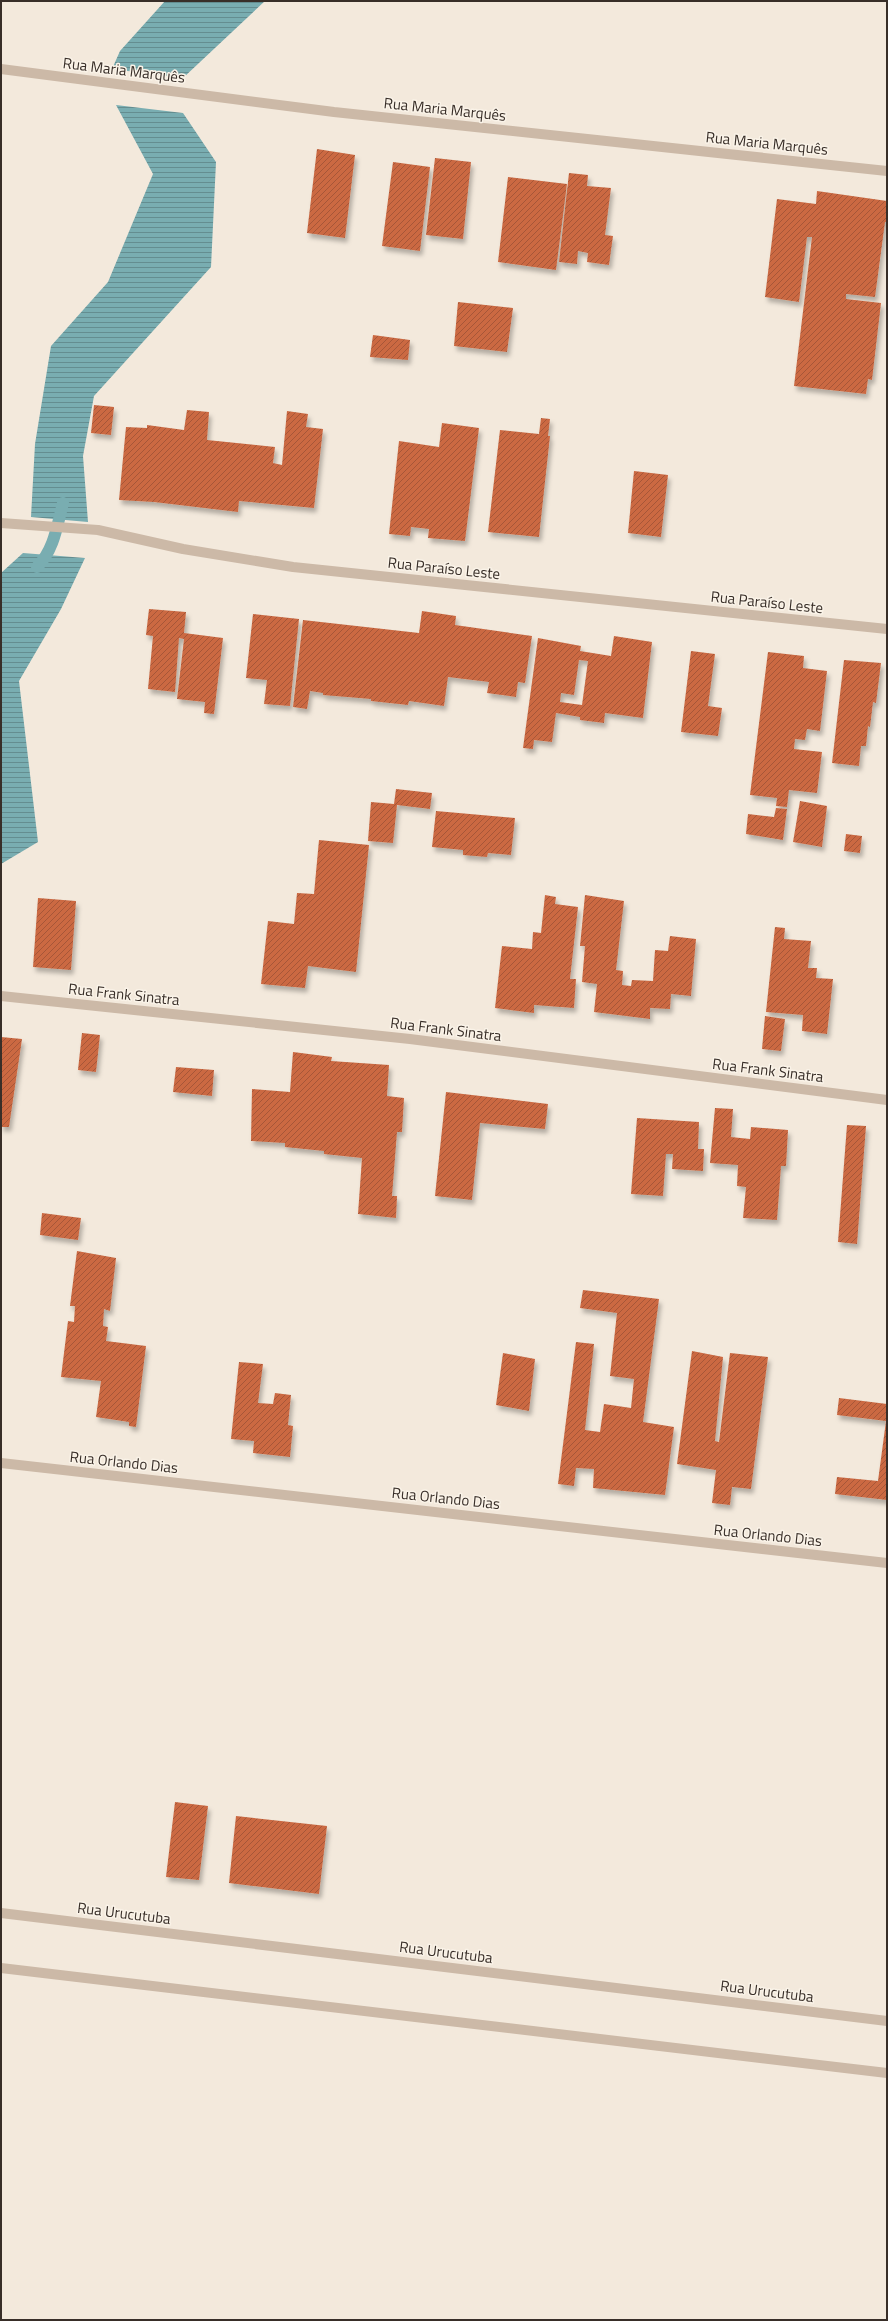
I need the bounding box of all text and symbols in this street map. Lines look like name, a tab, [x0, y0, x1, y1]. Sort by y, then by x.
street label: Rua Maria Marquês	[62, 51, 186, 89]
street label: Rua Maria Marquês	[383, 91, 507, 127]
street label: Rua Maria Marquês	[705, 125, 829, 161]
street label: Rua Paraíso Leste	[387, 551, 501, 585]
street label: Rua Paraíso Leste	[710, 585, 824, 619]
street label: Rua Frank Sinatra	[67, 977, 181, 1011]
street label: Rua Frank Sinatra	[389, 1011, 503, 1047]
street label: Rua Frank Sinatra	[711, 1052, 825, 1088]
street label: Rua Orlando Dias	[69, 1445, 179, 1479]
street label: Rua Orlando Dias	[391, 1481, 501, 1515]
street label: Rua Orlando Dias	[713, 1518, 823, 1552]
street label: Rua Urucutuba	[76, 1896, 172, 1930]
street label: Rua Urucutuba	[398, 1935, 494, 1969]
street label: Rua Urucutuba	[719, 1974, 815, 2008]

